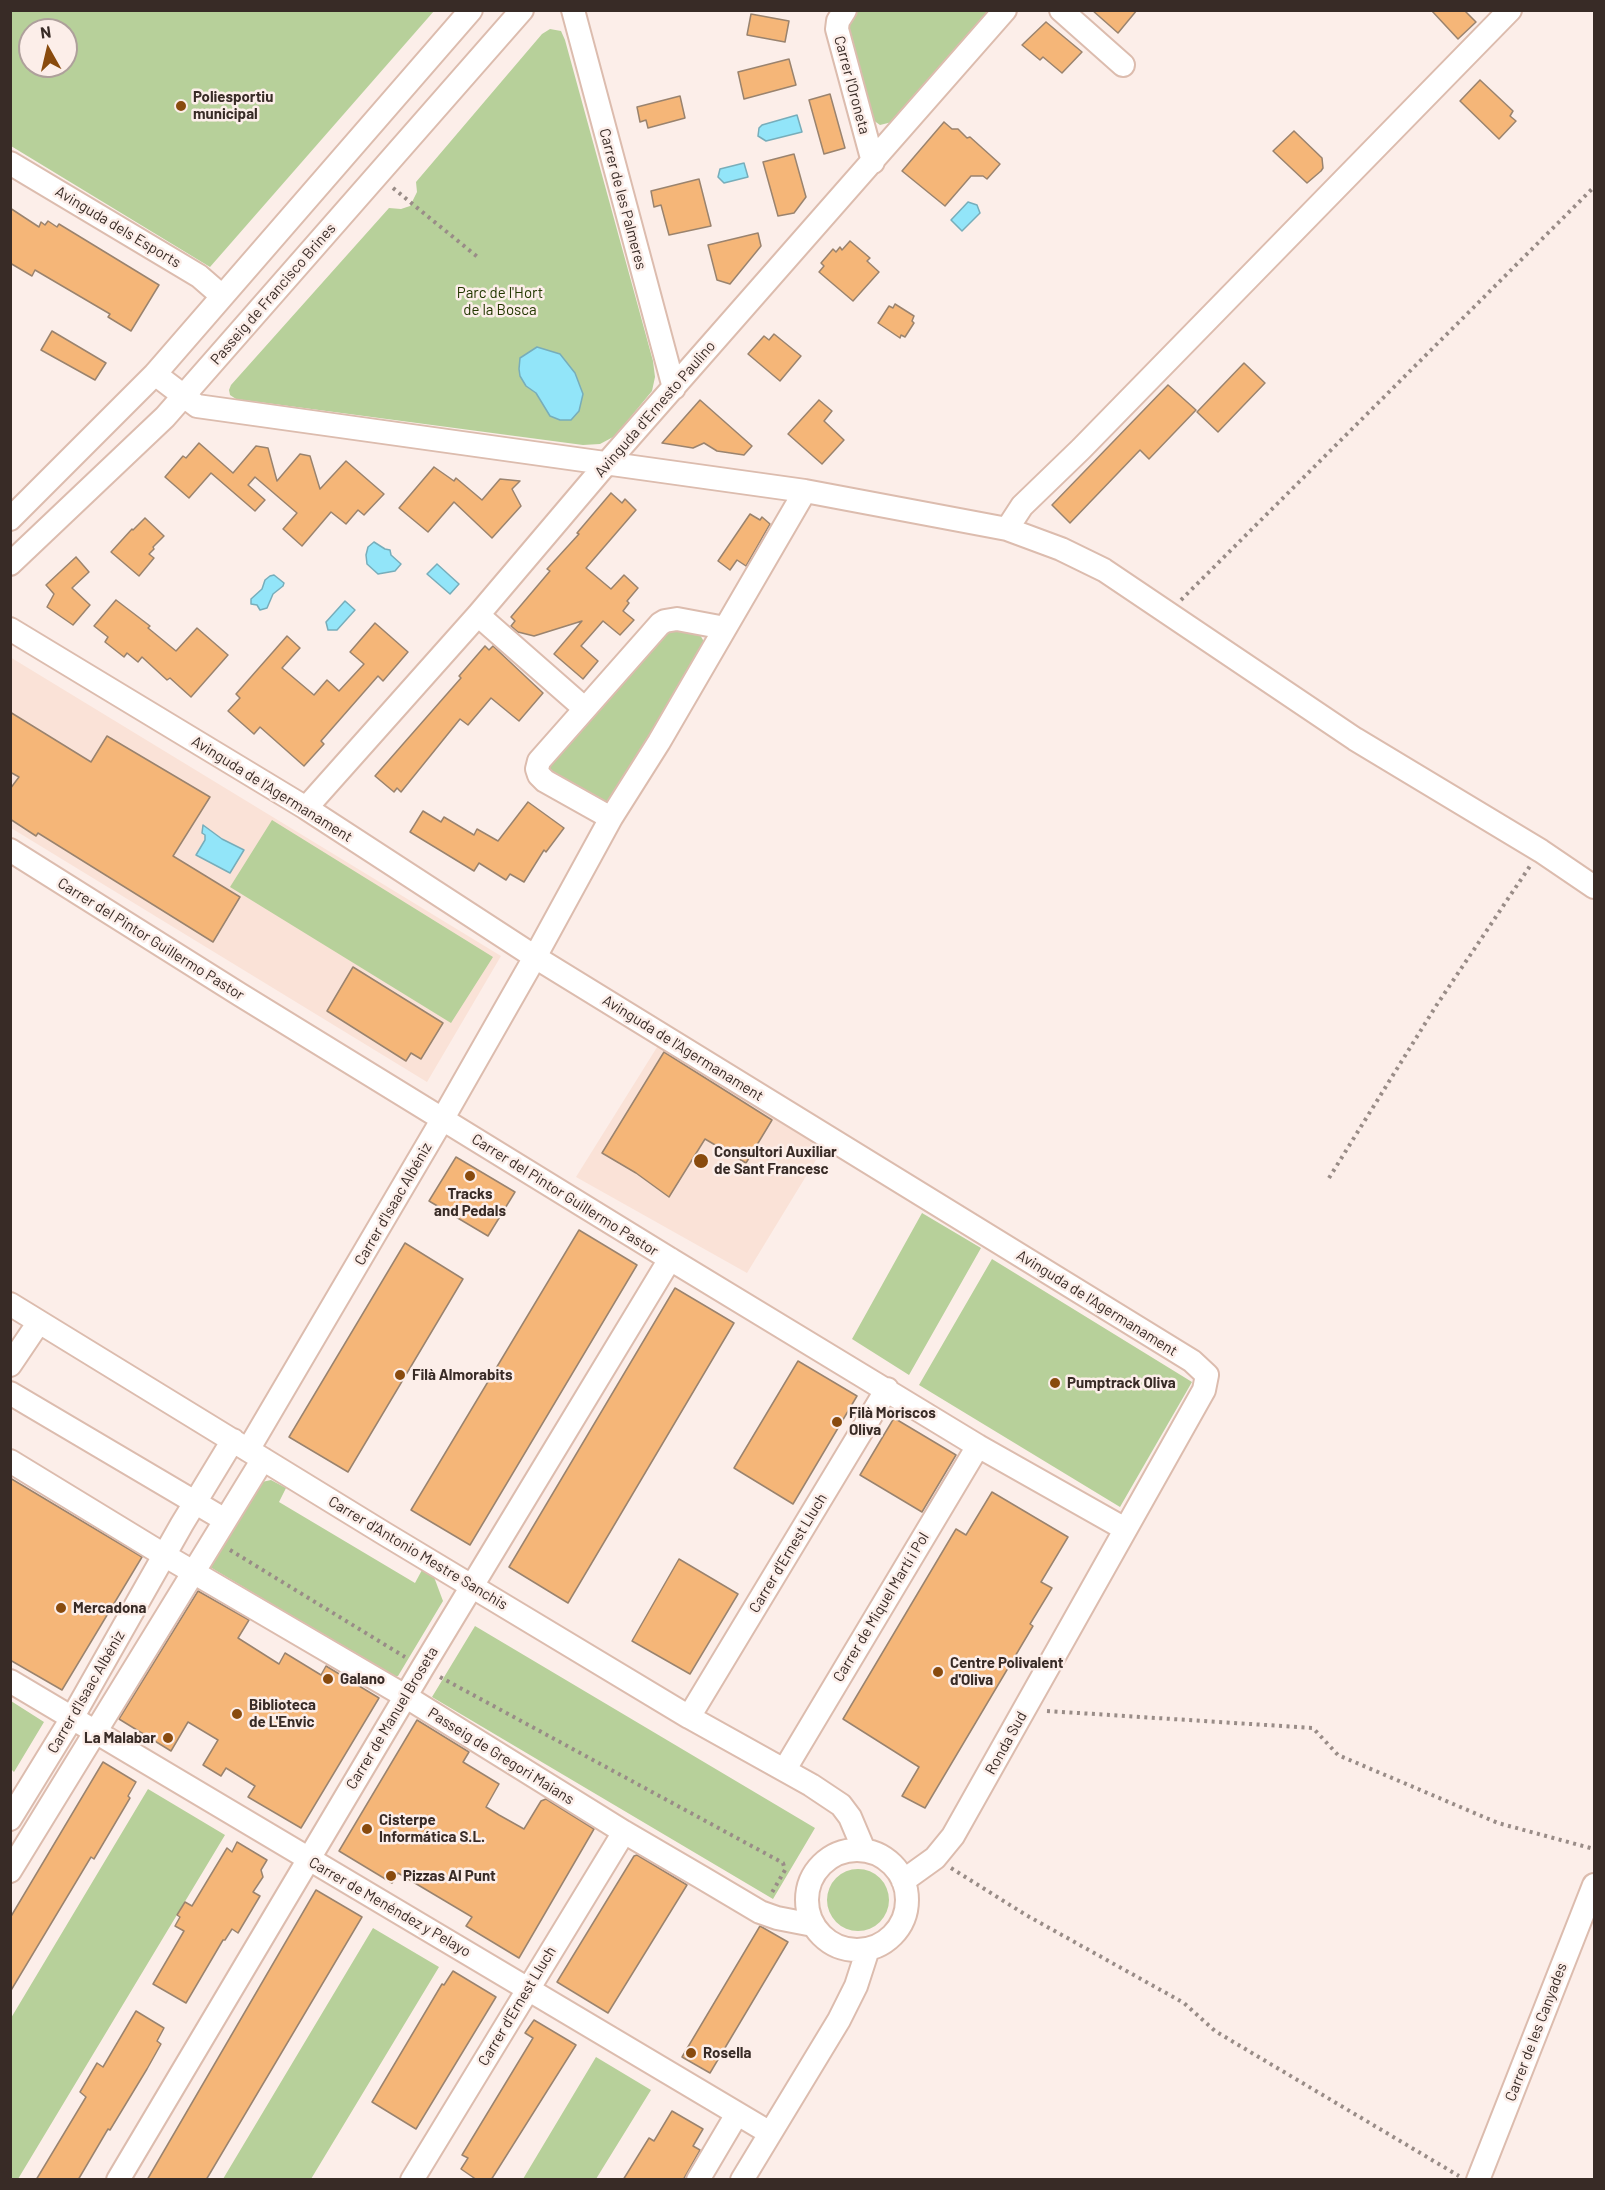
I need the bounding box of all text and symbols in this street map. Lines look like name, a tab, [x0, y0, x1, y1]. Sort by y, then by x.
north arrow	[18, 18, 78, 78]
text: N	[39, 22, 52, 42]
street label: Carrer l'Oroneta	[830, 34, 874, 136]
place label: Poliesportiu municipal	[193, 88, 273, 123]
marker: Poliesportiu municipal	[174, 99, 188, 113]
street label: Carrer de les Palmeres	[595, 126, 651, 272]
street label: Avinguda dels Esports	[52, 182, 184, 272]
street label: Passeig de Francisco Brines	[207, 220, 339, 368]
park label: Parc de l'Hort de la Bosca	[457, 284, 543, 319]
street label: Avinguda d'Ernesto Paulino	[591, 337, 719, 481]
street label: Avinguda de l'Agermanament	[188, 732, 356, 846]
street label: Carrer del Pintor Guillermo Pastor	[54, 874, 248, 1004]
street label: Avinguda de l'Agermanament	[599, 991, 767, 1105]
street label: Carrer del Pintor Guillermo Pastor	[468, 1130, 662, 1260]
street label: Carrer d'Isaac Albéniz	[351, 1139, 435, 1269]
place label: Consultori Auxiliar de Sant Francesc	[714, 1143, 837, 1178]
marker: Consultori Auxiliar de Sant Francesc	[692, 1152, 710, 1170]
marker: Tracks and Pedals	[463, 1169, 477, 1183]
place label: Tracks and Pedals	[434, 1185, 506, 1220]
street label: Avinguda de l'Agermanament	[1013, 1246, 1181, 1360]
place label: Filà Almorabits	[412, 1366, 512, 1384]
marker: Filà Almorabits	[393, 1368, 407, 1382]
place label: Pumptrack Oliva	[1067, 1374, 1176, 1392]
marker: Pumptrack Oliva	[1048, 1376, 1062, 1390]
place label: Filà Moriscos Oliva	[849, 1404, 936, 1439]
marker: Filà Moriscos Oliva	[830, 1415, 844, 1429]
street label: Carrer d'Ernest Lluch	[745, 1490, 831, 1616]
street label: Carrer d'Antonio Mestre Sanchis	[325, 1492, 511, 1614]
street label: Carrer de Miquel Martí i Pol	[829, 1529, 933, 1685]
place label: Mercadona	[73, 1599, 146, 1617]
marker: Mercadona	[54, 1601, 68, 1615]
street label: Carrer d'Isaac Albéniz	[44, 1627, 128, 1757]
street label: Carrer de Manuel Broseta	[342, 1643, 442, 1793]
place label: Centre Polivalent d'Oliva	[950, 1654, 1063, 1689]
marker: Centre Polivalent d'Oliva	[931, 1665, 945, 1679]
place label: Galano	[340, 1670, 385, 1688]
marker: Galano	[321, 1672, 335, 1686]
place label: Biblioteca de L'Envic	[249, 1696, 316, 1731]
street label: Passeig de Gregori Maians	[425, 1704, 577, 1808]
marker: Biblioteca de L'Envic	[230, 1707, 244, 1721]
street label: Ronda Sud	[981, 1708, 1031, 1778]
place label: La Malabar	[84, 1729, 156, 1747]
marker: La Malabar	[161, 1731, 175, 1745]
place label: Cisterpe Informática S.L.	[379, 1811, 485, 1846]
marker: Cisterpe Informática S.L.	[360, 1822, 374, 1836]
street label: Carrer de Menéndez y Pelayo	[306, 1853, 474, 1961]
place label: Pizzas Al Punt	[403, 1867, 496, 1885]
marker: Pizzas Al Punt	[384, 1869, 398, 1883]
street label: Carrer d'Ernest Lluch	[474, 1943, 560, 2069]
street label: Carrer de les Canyades	[1501, 1960, 1571, 2104]
place label: Rosella	[703, 2044, 751, 2062]
marker: Rosella	[684, 2046, 698, 2060]

